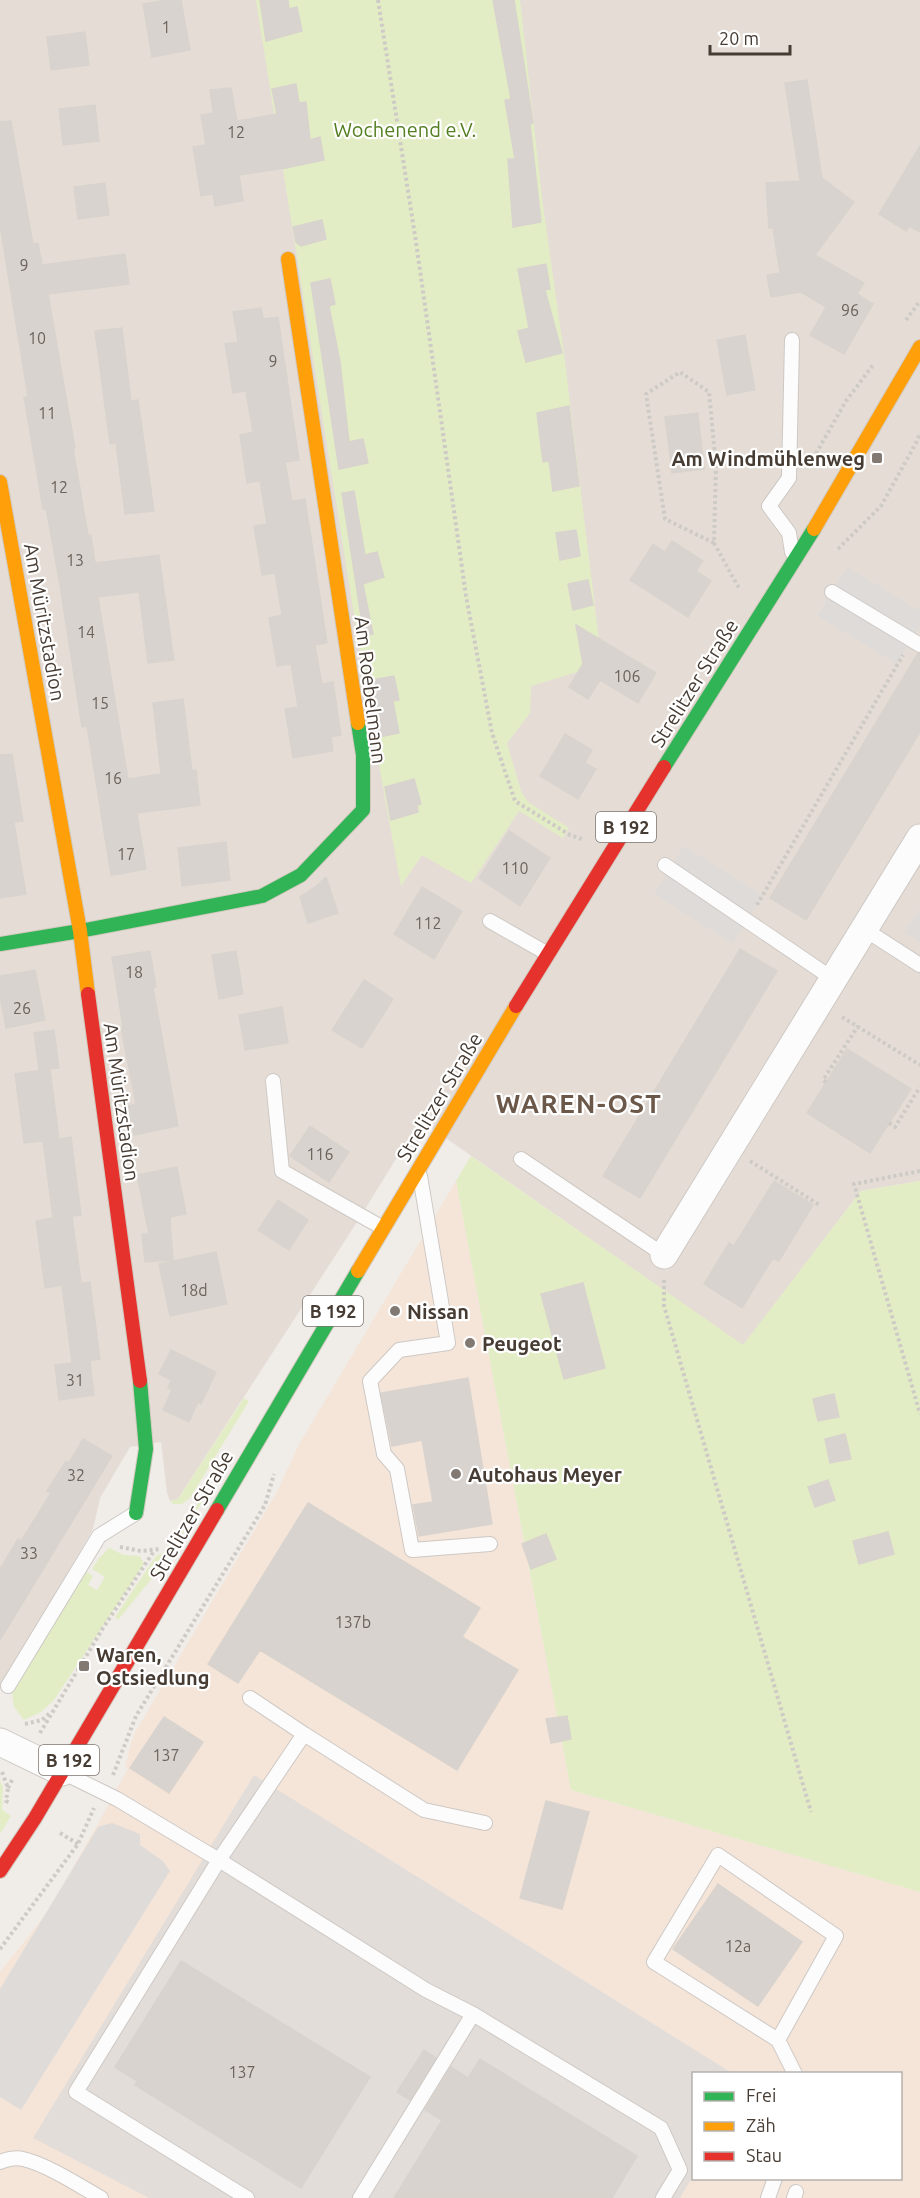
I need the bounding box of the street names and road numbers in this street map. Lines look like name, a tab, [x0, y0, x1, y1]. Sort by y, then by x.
street label: Am Müritzstadion	[20, 541, 70, 703]
street label: Am Roebelmann	[351, 615, 391, 765]
street label: Strelitzer Straße	[645, 615, 743, 751]
road number: B 192	[596, 812, 656, 842]
street label: Am Müritzstadion	[100, 1021, 144, 1183]
street label: Strelitzer Straße	[391, 1028, 487, 1166]
road number: B 192	[303, 1296, 363, 1326]
street label: Strelitzer Straße	[144, 1446, 238, 1584]
road number: B 192	[39, 1745, 99, 1775]

